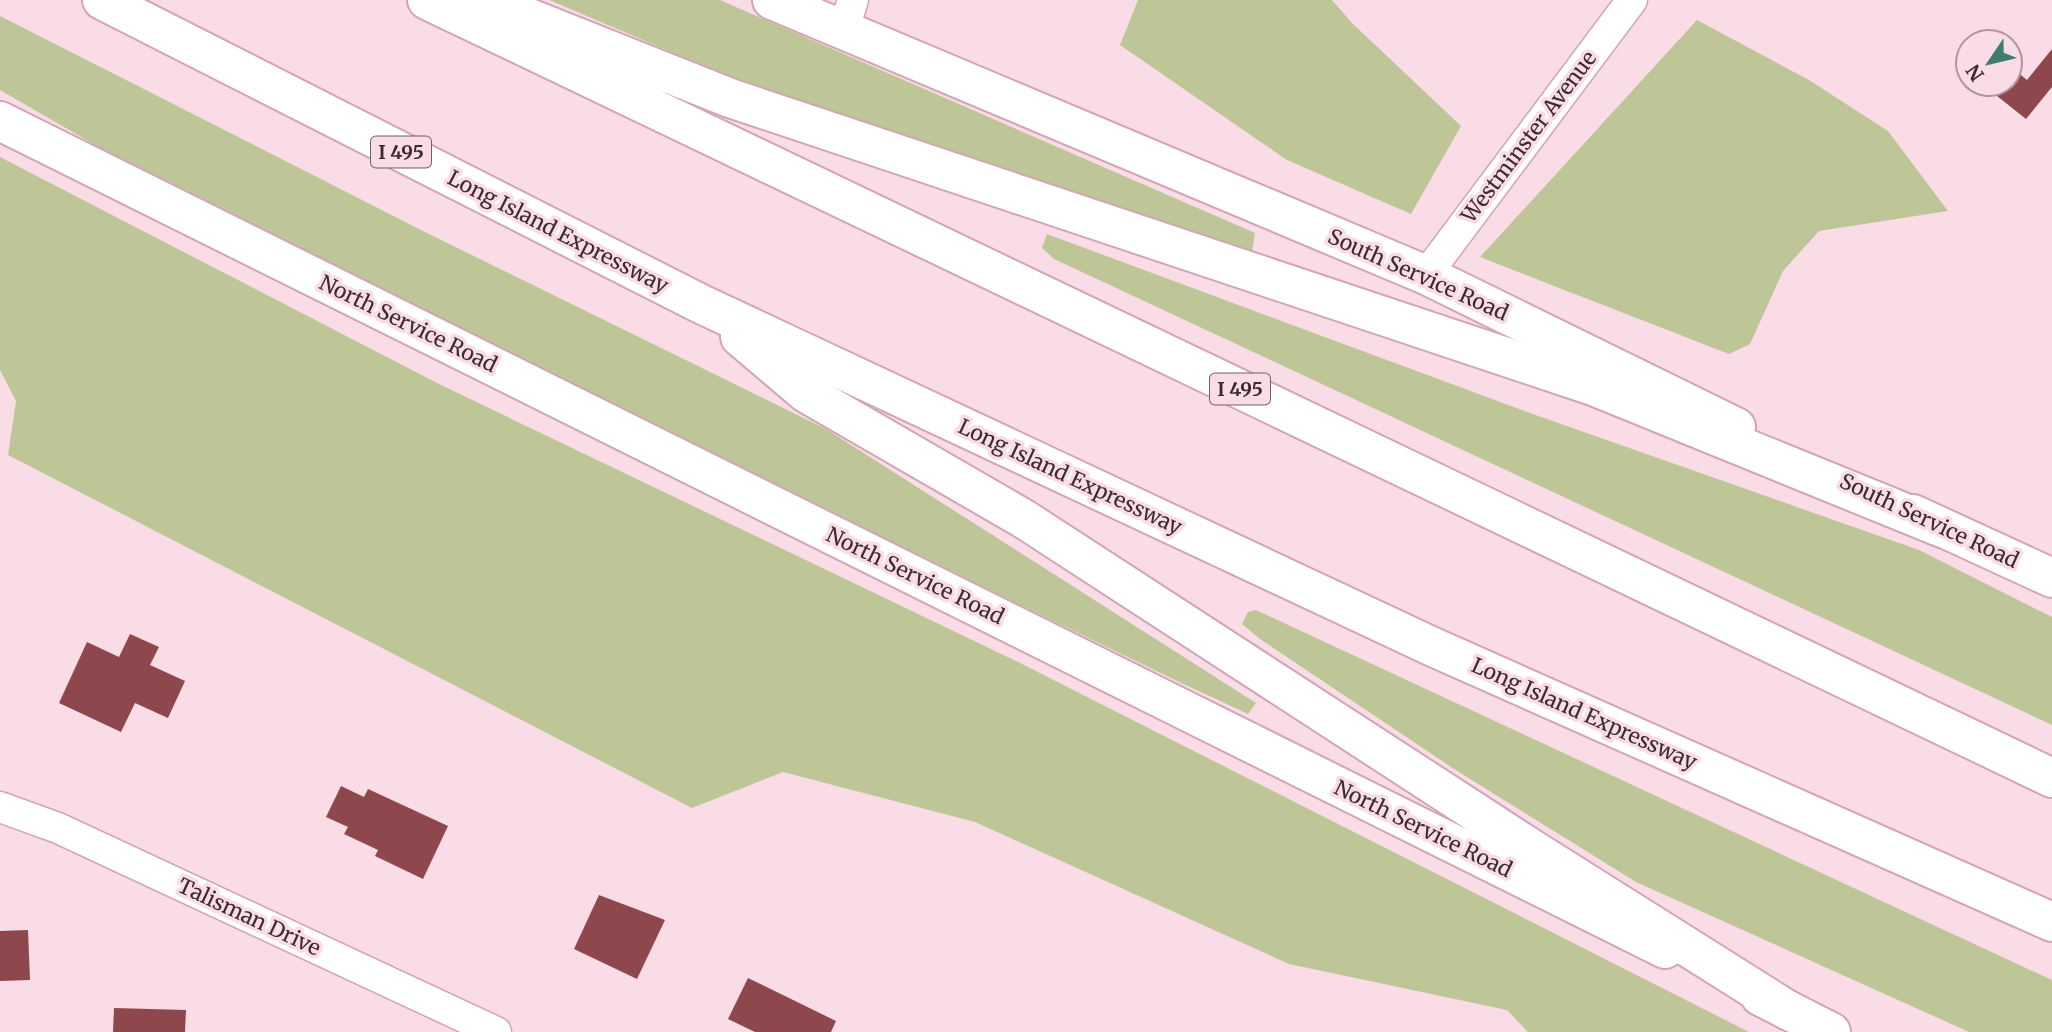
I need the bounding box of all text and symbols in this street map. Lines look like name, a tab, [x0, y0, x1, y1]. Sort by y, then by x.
north arrow	[1954, 28, 2024, 98]
street label: Westminster Avenue	[1454, 45, 1602, 229]
text: N	[1961, 60, 1989, 86]
road number: I 495	[371, 136, 431, 168]
street label: Long Island Expressway	[443, 164, 674, 299]
street label: South Service Road	[1324, 223, 1513, 327]
street label: North Service Road	[315, 269, 502, 378]
road number: I 495	[1210, 374, 1270, 404]
street label: Long Island Expressway	[954, 413, 1187, 541]
street label: South Service Road	[1835, 467, 2023, 574]
street label: North Service Road	[822, 521, 1009, 630]
street label: Long Island Expressway	[1467, 652, 1702, 776]
street label: North Service Road	[1330, 774, 1517, 883]
street label: Talisman Drive	[173, 872, 325, 961]

